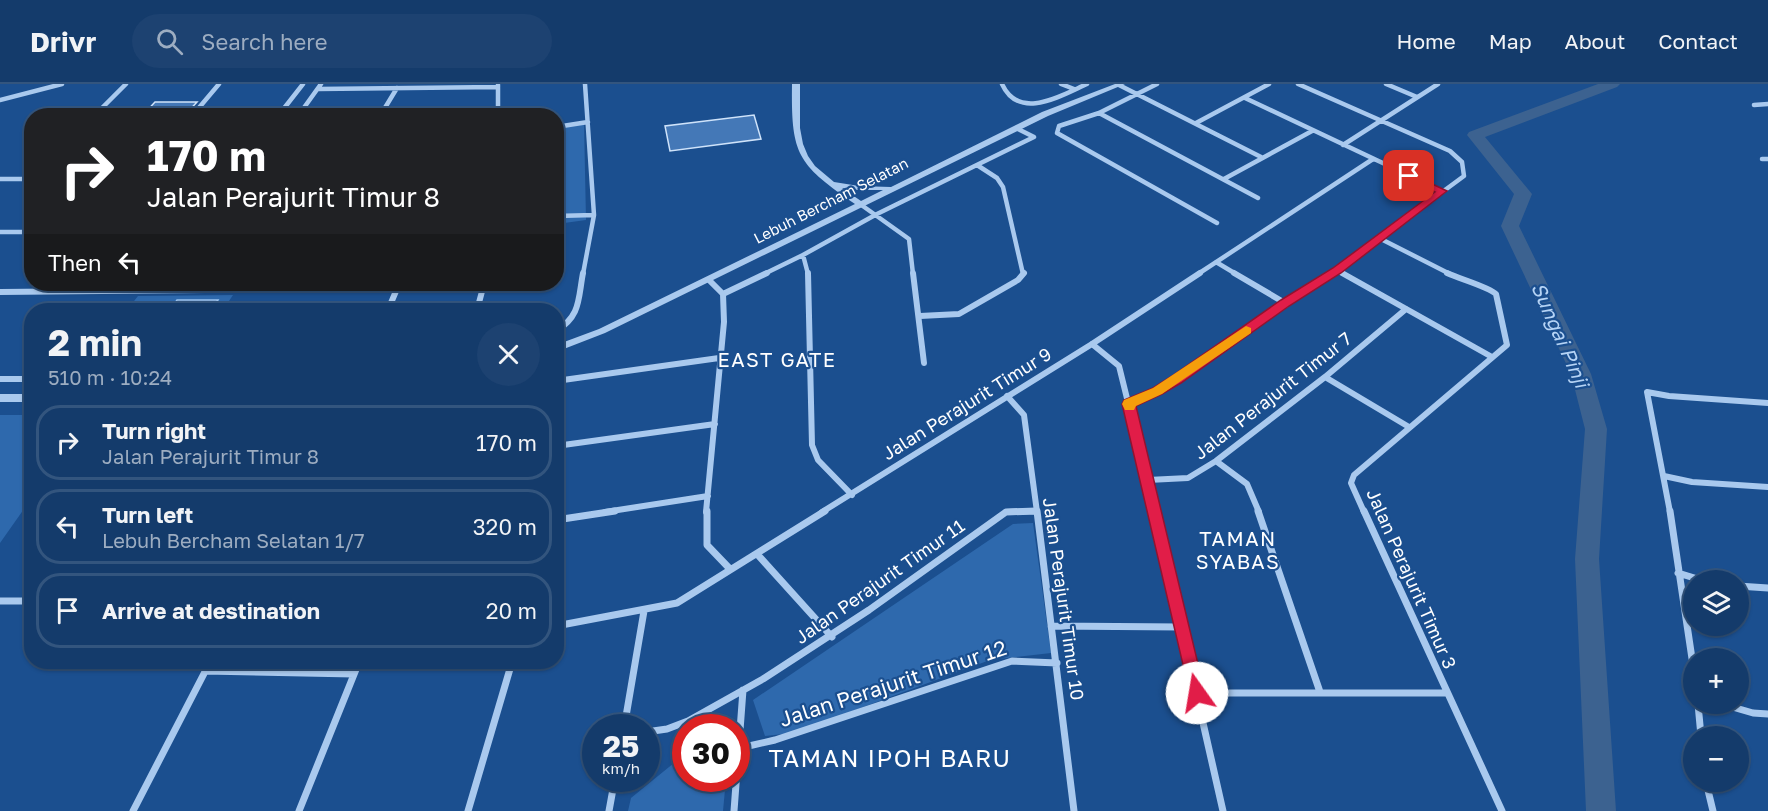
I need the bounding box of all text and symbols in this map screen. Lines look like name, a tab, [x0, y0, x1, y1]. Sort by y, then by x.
search box	[132, 14, 552, 68]
text: Drivr	[30, 25, 96, 58]
icon: search	[153, 25, 186, 58]
text: Search here	[201, 28, 327, 55]
text: Home	[1396, 28, 1456, 54]
text: Map	[1489, 28, 1532, 54]
text: About	[1565, 28, 1625, 54]
text: Contact	[1658, 28, 1738, 54]
text: 170 m	[147, 130, 266, 180]
icon: right	[48, 132, 126, 210]
pin	[1383, 150, 1434, 201]
street label: Lebuh Bercham Selatan	[750, 153, 911, 247]
icon: arrive	[1392, 159, 1425, 192]
text: Jalan Perajurit Timur 8	[147, 181, 440, 213]
icon: left	[113, 246, 146, 279]
text: Then	[48, 249, 101, 276]
water label: Sungai Pinji	[1526, 278, 1596, 394]
text: 2 min	[48, 321, 142, 364]
button: close	[477, 323, 540, 386]
street label: Jalan Perajurit Timur 7	[1189, 327, 1356, 464]
street label: Jalan Perajurit Timur 9	[878, 342, 1055, 464]
district label: EAST GATE	[718, 347, 837, 371]
text: 510 m · 10:24	[48, 365, 172, 389]
text: Turn right	[102, 417, 206, 444]
icon: right	[51, 426, 84, 459]
text: 170 m	[476, 429, 537, 456]
text: Jalan Perajurit Timur 8	[102, 444, 319, 468]
street label: Jalan Perajurit Timur 3	[1362, 485, 1462, 672]
street label: Jalan Perajurit Timur 10	[1039, 496, 1089, 701]
text: Turn left	[102, 501, 193, 528]
icon: left	[51, 510, 84, 543]
text: 320 m	[473, 513, 537, 540]
street label: Jalan Perajurit Timur 11	[790, 514, 969, 648]
district label: TAMAN SYABAS	[1196, 526, 1280, 573]
text: Lebuh Bercham Selatan 1/7	[102, 528, 365, 552]
map controls	[1683, 570, 1749, 792]
button: layers	[1683, 570, 1749, 636]
icon: arrive	[51, 594, 84, 627]
text: Arrive at destination	[102, 597, 320, 624]
text: 20 m	[486, 597, 537, 624]
street label: Jalan Perajurit Timur 12	[776, 634, 1010, 732]
button: +	[1683, 648, 1749, 714]
position arrow	[1165, 661, 1229, 725]
speed limit sign: 30	[672, 714, 750, 792]
button: −	[1683, 726, 1749, 792]
text: 25	[603, 728, 639, 764]
district label: TAMAN IPOH BARU	[768, 743, 1012, 772]
text: km/h	[602, 759, 640, 777]

